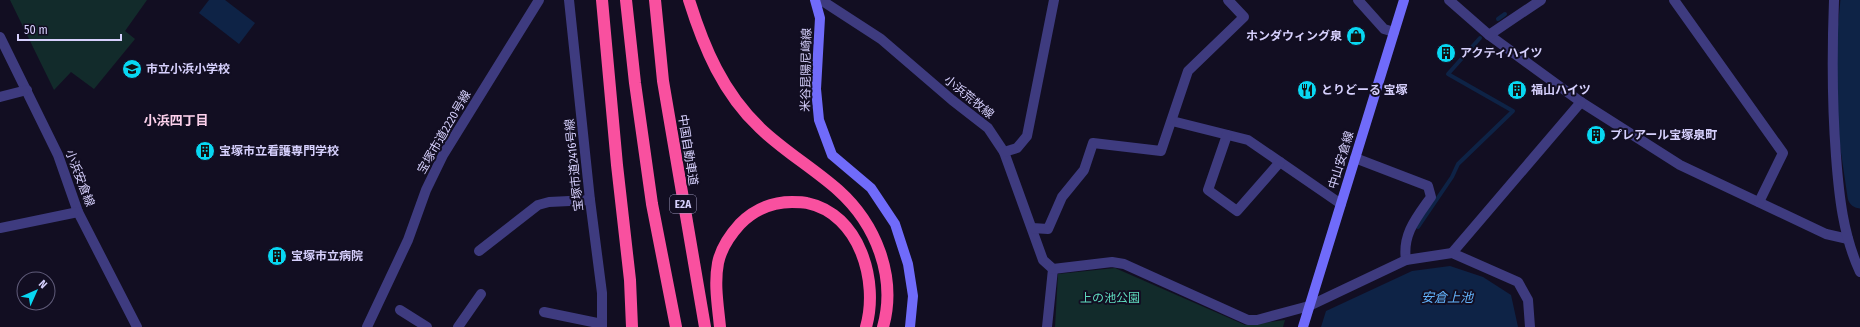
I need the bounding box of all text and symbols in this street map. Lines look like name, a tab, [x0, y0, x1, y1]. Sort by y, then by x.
scale bar	[18, 16, 121, 42]
text: 50 m	[24, 23, 48, 37]
shop icon: ホンダウィング泉	[1345, 25, 1367, 47]
street label: 米谷昆陽尼崎線	[798, 28, 814, 112]
place label: ホンダウィング泉	[1246, 29, 1342, 43]
building icon: アクティハイツ	[1435, 42, 1457, 64]
place label: アクティハイツ	[1460, 46, 1542, 60]
school or university icon: 市立小浜小学校	[121, 58, 143, 80]
place label: 市立小浜小学校	[146, 62, 230, 76]
street label: 小浜荒牧線	[941, 73, 997, 121]
restaurant icon: とりどーる 宝塚	[1296, 79, 1318, 101]
building icon: 福山ハイツ	[1506, 79, 1528, 101]
place label: とりどーる 宝塚	[1321, 83, 1408, 97]
place label: 福山ハイツ	[1531, 83, 1591, 97]
street label: 宝塚市道2220号線	[414, 88, 474, 176]
district label: 小浜四丁目	[143, 113, 209, 128]
street label: 中国自動車道	[675, 113, 701, 187]
street label: 宝塚市道2416号線	[562, 118, 586, 212]
building icon: プレアール宝塚泉町	[1585, 124, 1607, 146]
place label: プレアール宝塚泉町	[1610, 128, 1717, 142]
street label: 中山安倉線	[1326, 129, 1356, 191]
building icon: 宝塚市立看護専門学校	[194, 140, 216, 162]
place label: 宝塚市立看護専門学校	[219, 144, 339, 158]
street label: 小浜安倉線	[63, 147, 97, 209]
road number: E2A	[670, 195, 696, 213]
building icon: 宝塚市立病院	[266, 245, 288, 267]
place label: 宝塚市立病院	[291, 249, 363, 263]
north arrow	[16, 271, 56, 311]
text: N	[36, 277, 50, 291]
water label: 安倉上池	[1421, 290, 1475, 305]
park label: 上の池公園	[1080, 291, 1140, 305]

